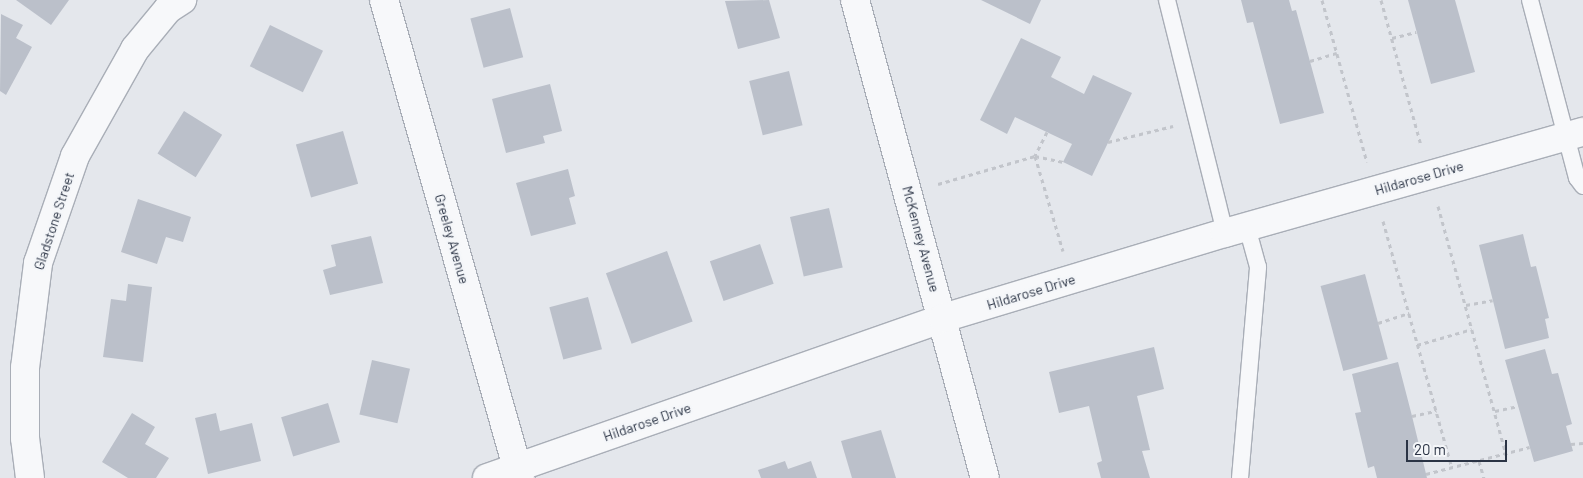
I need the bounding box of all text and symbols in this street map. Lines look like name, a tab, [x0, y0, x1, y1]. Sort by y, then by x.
street label: Hildarose Drive	[1373, 157, 1465, 199]
street label: Gladstone Street	[30, 170, 78, 272]
street label: McKenney Avenue	[899, 184, 943, 294]
street label: Greeley Avenue	[431, 192, 473, 286]
street label: Hildarose Drive	[985, 271, 1077, 313]
street label: Hildarose Drive	[601, 399, 693, 445]
scale bar	[1408, 430, 1509, 462]
text: 20 m	[1414, 440, 1446, 458]

